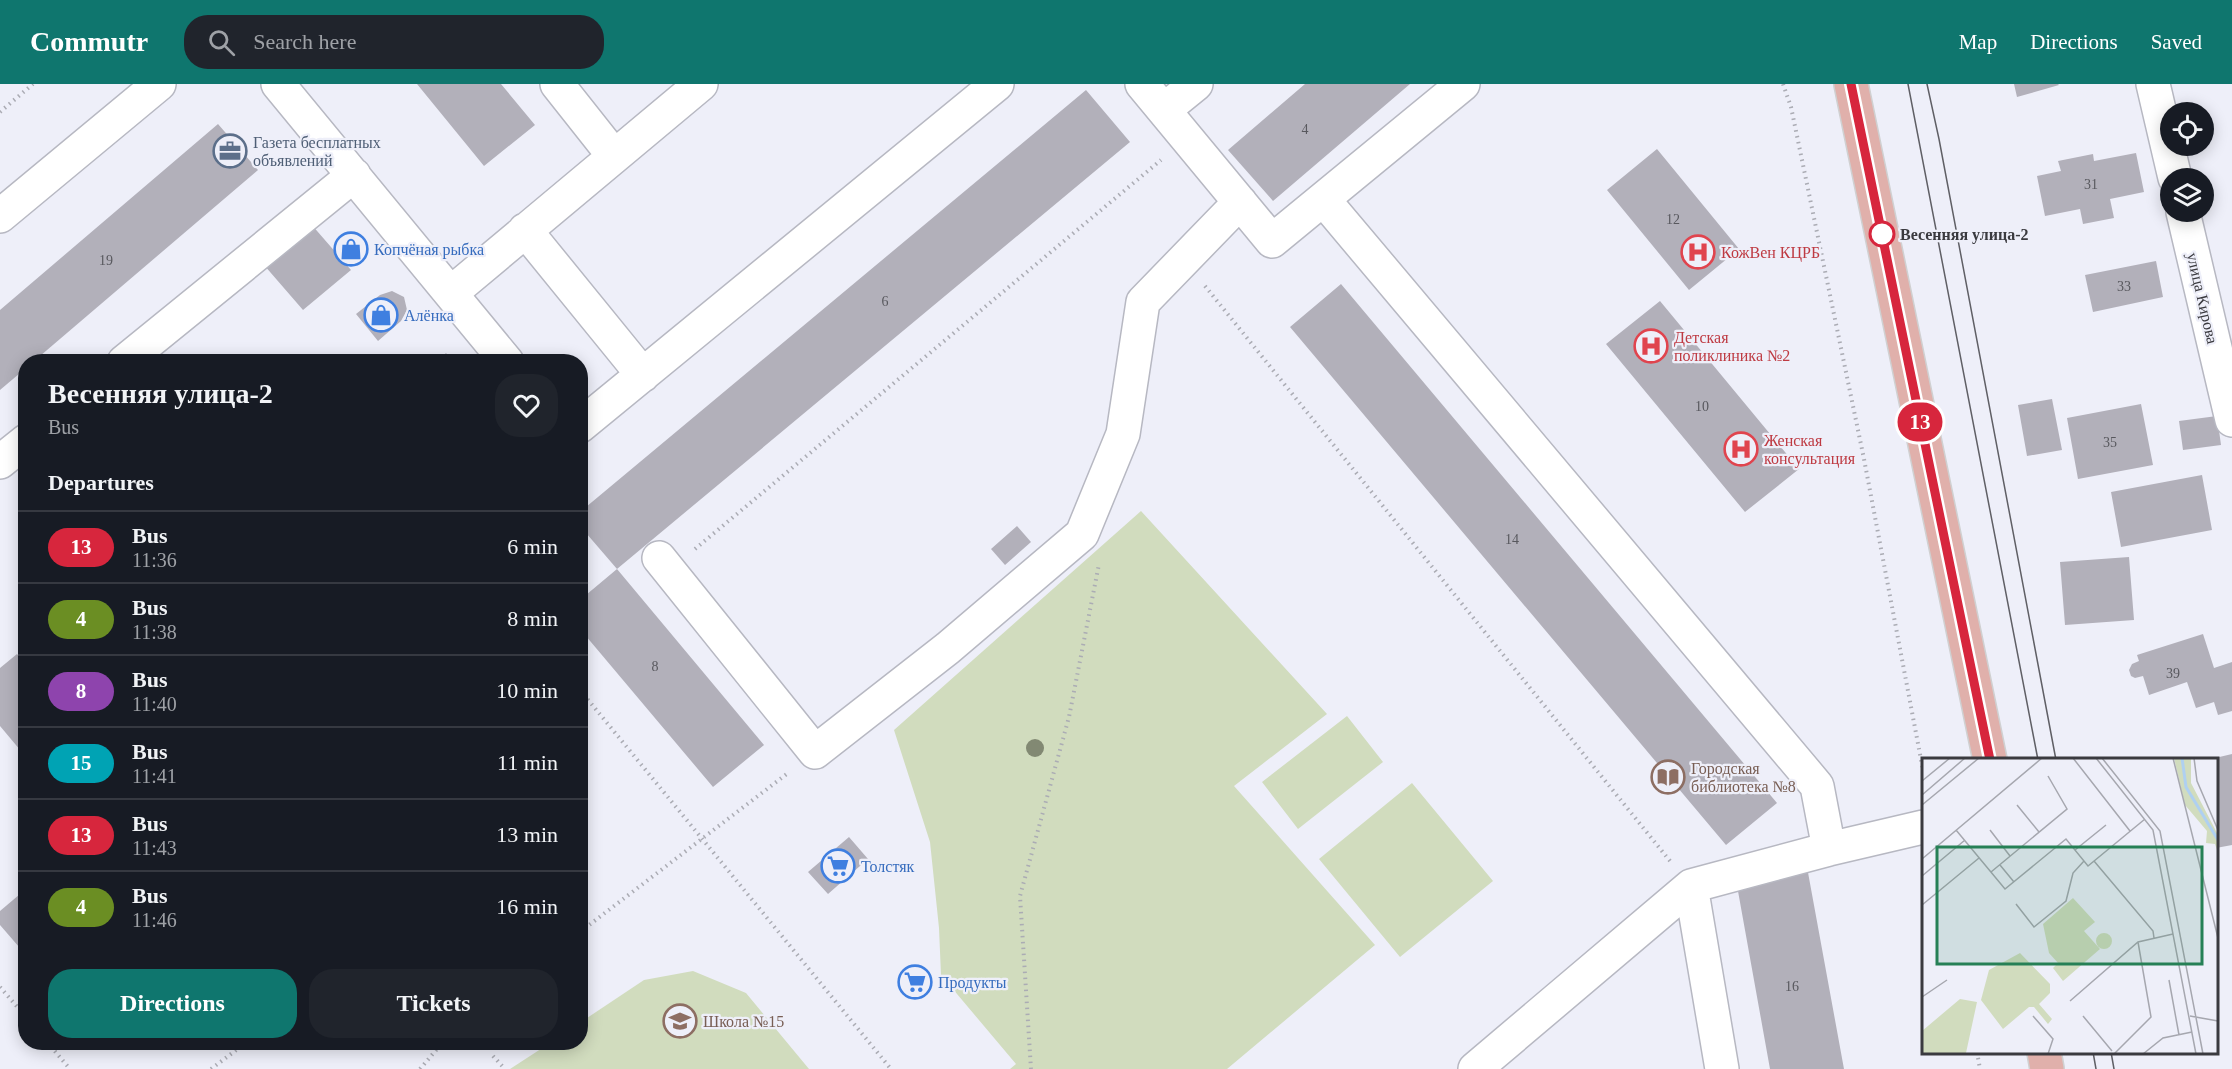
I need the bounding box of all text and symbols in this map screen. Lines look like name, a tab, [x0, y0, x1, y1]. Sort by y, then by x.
search box	[184, 15, 604, 69]
text: Commutr	[30, 26, 148, 57]
icon: search	[205, 26, 238, 59]
text: Search here	[253, 29, 356, 54]
text: Map	[1959, 30, 1997, 54]
text: Directions	[2030, 30, 2118, 54]
text: Saved	[2151, 30, 2202, 54]
map controls	[2160, 102, 2214, 222]
button: locate	[2160, 102, 2214, 156]
house number: 4	[1302, 122, 1309, 137]
office icon: Газета бесплатных объявлений	[212, 133, 248, 169]
place label: Газета бесплатных объявлений	[253, 134, 381, 169]
button: layers	[2160, 168, 2214, 222]
house number: 31	[2084, 177, 2098, 192]
house number: 12	[1666, 212, 1680, 227]
marker: Весенняя улица-2	[1869, 221, 1895, 247]
place label: Весенняя улица-2	[1900, 226, 2028, 244]
shop icon: Копчёная рыбка	[333, 231, 369, 267]
hospital icon: КожВен КЦРБ	[1680, 234, 1716, 270]
place label: Копчёная рыбка	[374, 241, 484, 259]
place label: КожВен КЦРБ	[1721, 244, 1820, 262]
street label: улица Кирова	[2183, 251, 2221, 346]
house number: 19	[99, 253, 113, 268]
house number: 33	[2117, 279, 2131, 294]
house number: 6	[882, 294, 889, 309]
shop icon: Алёнка	[363, 297, 399, 333]
place label: Алёнка	[404, 307, 454, 324]
hospital icon: Детская поликлиника №2	[1633, 328, 1669, 364]
place label: Детская поликлиника №2	[1674, 329, 1790, 364]
button: heart	[495, 374, 558, 437]
text: Весенняя улица-2	[48, 378, 273, 409]
house number: 10	[1695, 399, 1709, 414]
line badge: 13	[1893, 402, 1947, 442]
text: 13	[1910, 410, 1931, 434]
text: Bus	[48, 416, 79, 438]
hospital icon: Женская консультация	[1723, 431, 1759, 467]
place label: Женская консультация	[1764, 432, 1856, 468]
house number: 35	[2103, 435, 2117, 450]
text: Departures	[48, 470, 154, 495]
text: Bus	[132, 523, 167, 548]
house number: 14	[1505, 532, 1519, 547]
text: 6 min	[507, 534, 558, 559]
text: 13	[71, 535, 92, 559]
text: 11:36	[132, 549, 177, 571]
text: Bus	[132, 595, 167, 620]
text: 8 min	[507, 606, 558, 631]
text: 4	[76, 607, 86, 631]
text: 11:38	[132, 621, 177, 643]
house number: 8	[652, 659, 659, 674]
house number: 39	[2166, 666, 2180, 681]
text: Bus	[132, 667, 167, 692]
text: 10 min	[496, 678, 558, 703]
text: 8	[76, 679, 86, 703]
text: 11:40	[132, 693, 177, 715]
text: Bus	[132, 739, 167, 764]
text: 11 min	[497, 750, 558, 775]
text: 15	[71, 751, 92, 775]
inset map	[1922, 758, 2217, 1054]
library icon: Городская библиотека №8	[1650, 759, 1686, 795]
place label: Городская библиотека №8	[1691, 760, 1796, 795]
text: 11:41	[132, 765, 177, 787]
text: Bus	[132, 811, 167, 836]
text: 13 min	[496, 822, 558, 847]
text: 13	[71, 823, 92, 847]
text: 11:43	[132, 837, 177, 859]
supermarket icon: Толстяк	[820, 848, 856, 884]
place label: Толстяк	[861, 858, 915, 875]
text: Bus	[132, 883, 167, 908]
text: 16 min	[496, 894, 558, 919]
text: 4	[76, 895, 86, 919]
text: 11:46	[132, 909, 177, 931]
supermarket icon: Продукты	[897, 964, 933, 1000]
button: Directions	[48, 969, 297, 1038]
button: Tickets	[309, 969, 558, 1038]
place label: Продукты	[938, 974, 1007, 992]
house number: 16	[1785, 979, 1799, 994]
school or university icon: Школа №15	[662, 1003, 698, 1039]
place label: Школа №15	[703, 1013, 784, 1030]

